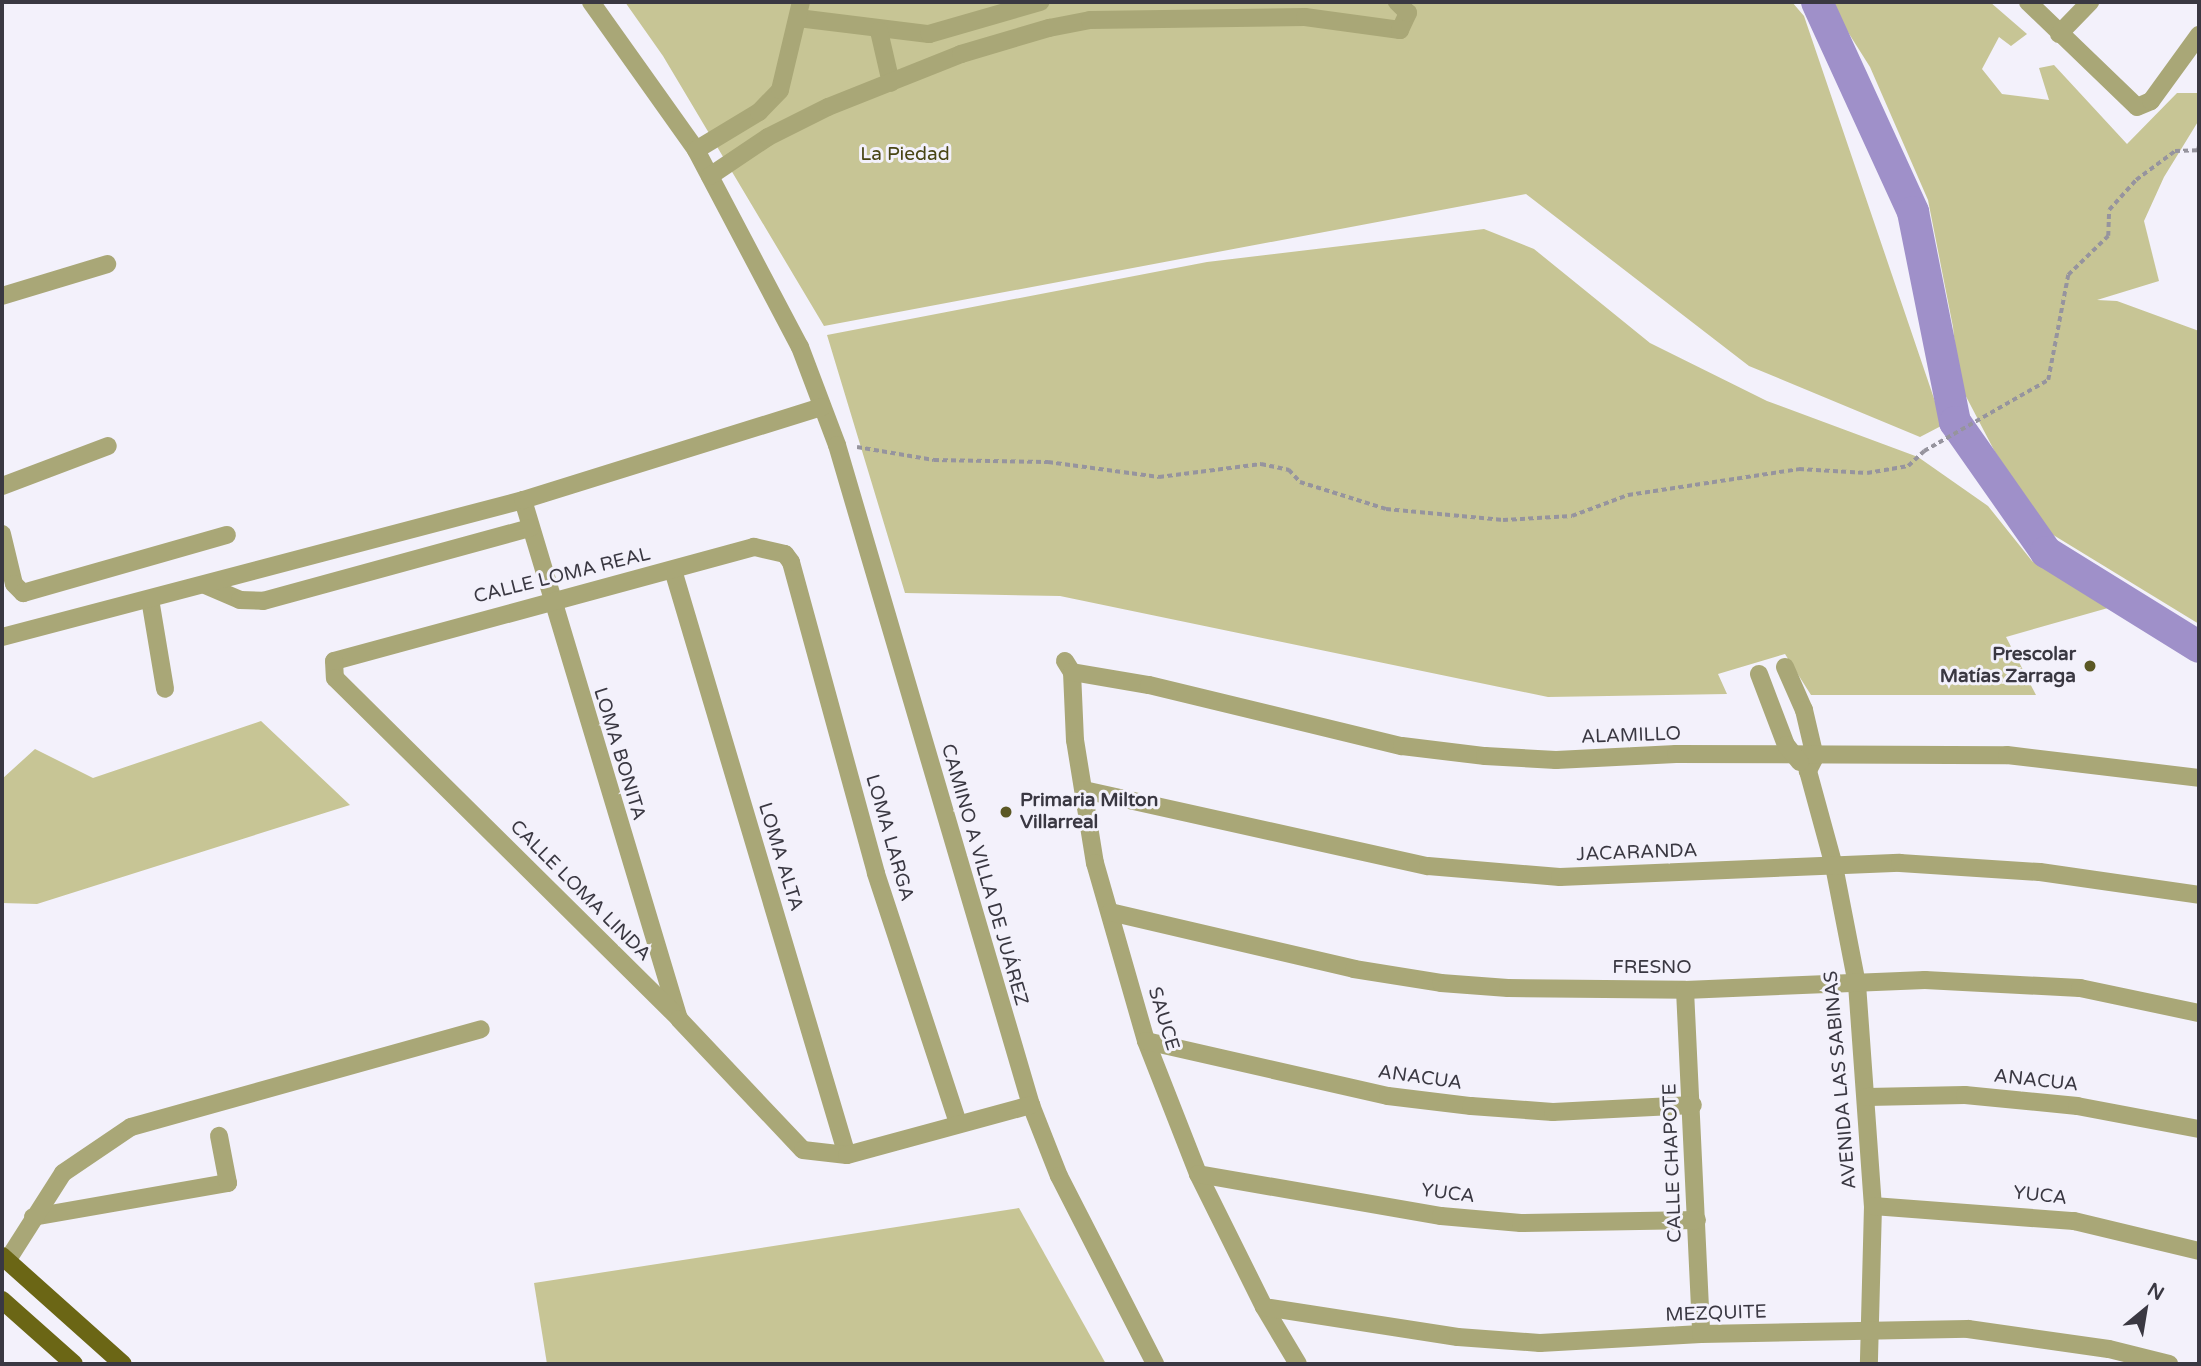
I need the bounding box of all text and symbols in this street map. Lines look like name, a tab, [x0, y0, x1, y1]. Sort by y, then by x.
park label: La Piedad	[860, 144, 950, 166]
street label: CALLE LOMA REAL	[471, 543, 653, 609]
place label: Prescolar Matías Zarraga	[1940, 644, 2076, 688]
marker: Prescolar Matías Zarraga	[2082, 658, 2098, 674]
street label: LOMA BONITA	[588, 685, 650, 823]
street label: ALAMILLO	[1581, 723, 1681, 749]
street label: CAMINO A VILLA DE JUÁREZ	[936, 741, 1032, 1009]
street label: LOMA LARGA	[860, 772, 918, 904]
place label: Primaria Milton Villarreal	[1020, 790, 1158, 834]
street label: LOMA ALTA	[753, 800, 807, 914]
marker: Primaria Milton Villarreal	[998, 804, 1014, 820]
street label: CALLE LOMA LINDA	[505, 816, 655, 966]
street label: JACARANDA	[1576, 839, 1698, 867]
street label: FRESNO	[1612, 957, 1692, 979]
street label: AVENIDA LAS SABINAS	[1820, 970, 1862, 1190]
street label: SAUCE	[1143, 984, 1183, 1054]
street label: ANACUA	[1376, 1061, 1464, 1095]
street label: ANACUA	[1993, 1065, 2079, 1097]
street label: CALLE CHAPOTE	[1659, 1083, 1687, 1243]
street label: YUCA	[1420, 1179, 1476, 1209]
street label: YUCA	[2012, 1182, 2068, 1210]
north arrow	[2110, 1275, 2180, 1345]
text: N	[2143, 1278, 2168, 1305]
street label: MEZQUITE	[1665, 1301, 1767, 1327]

